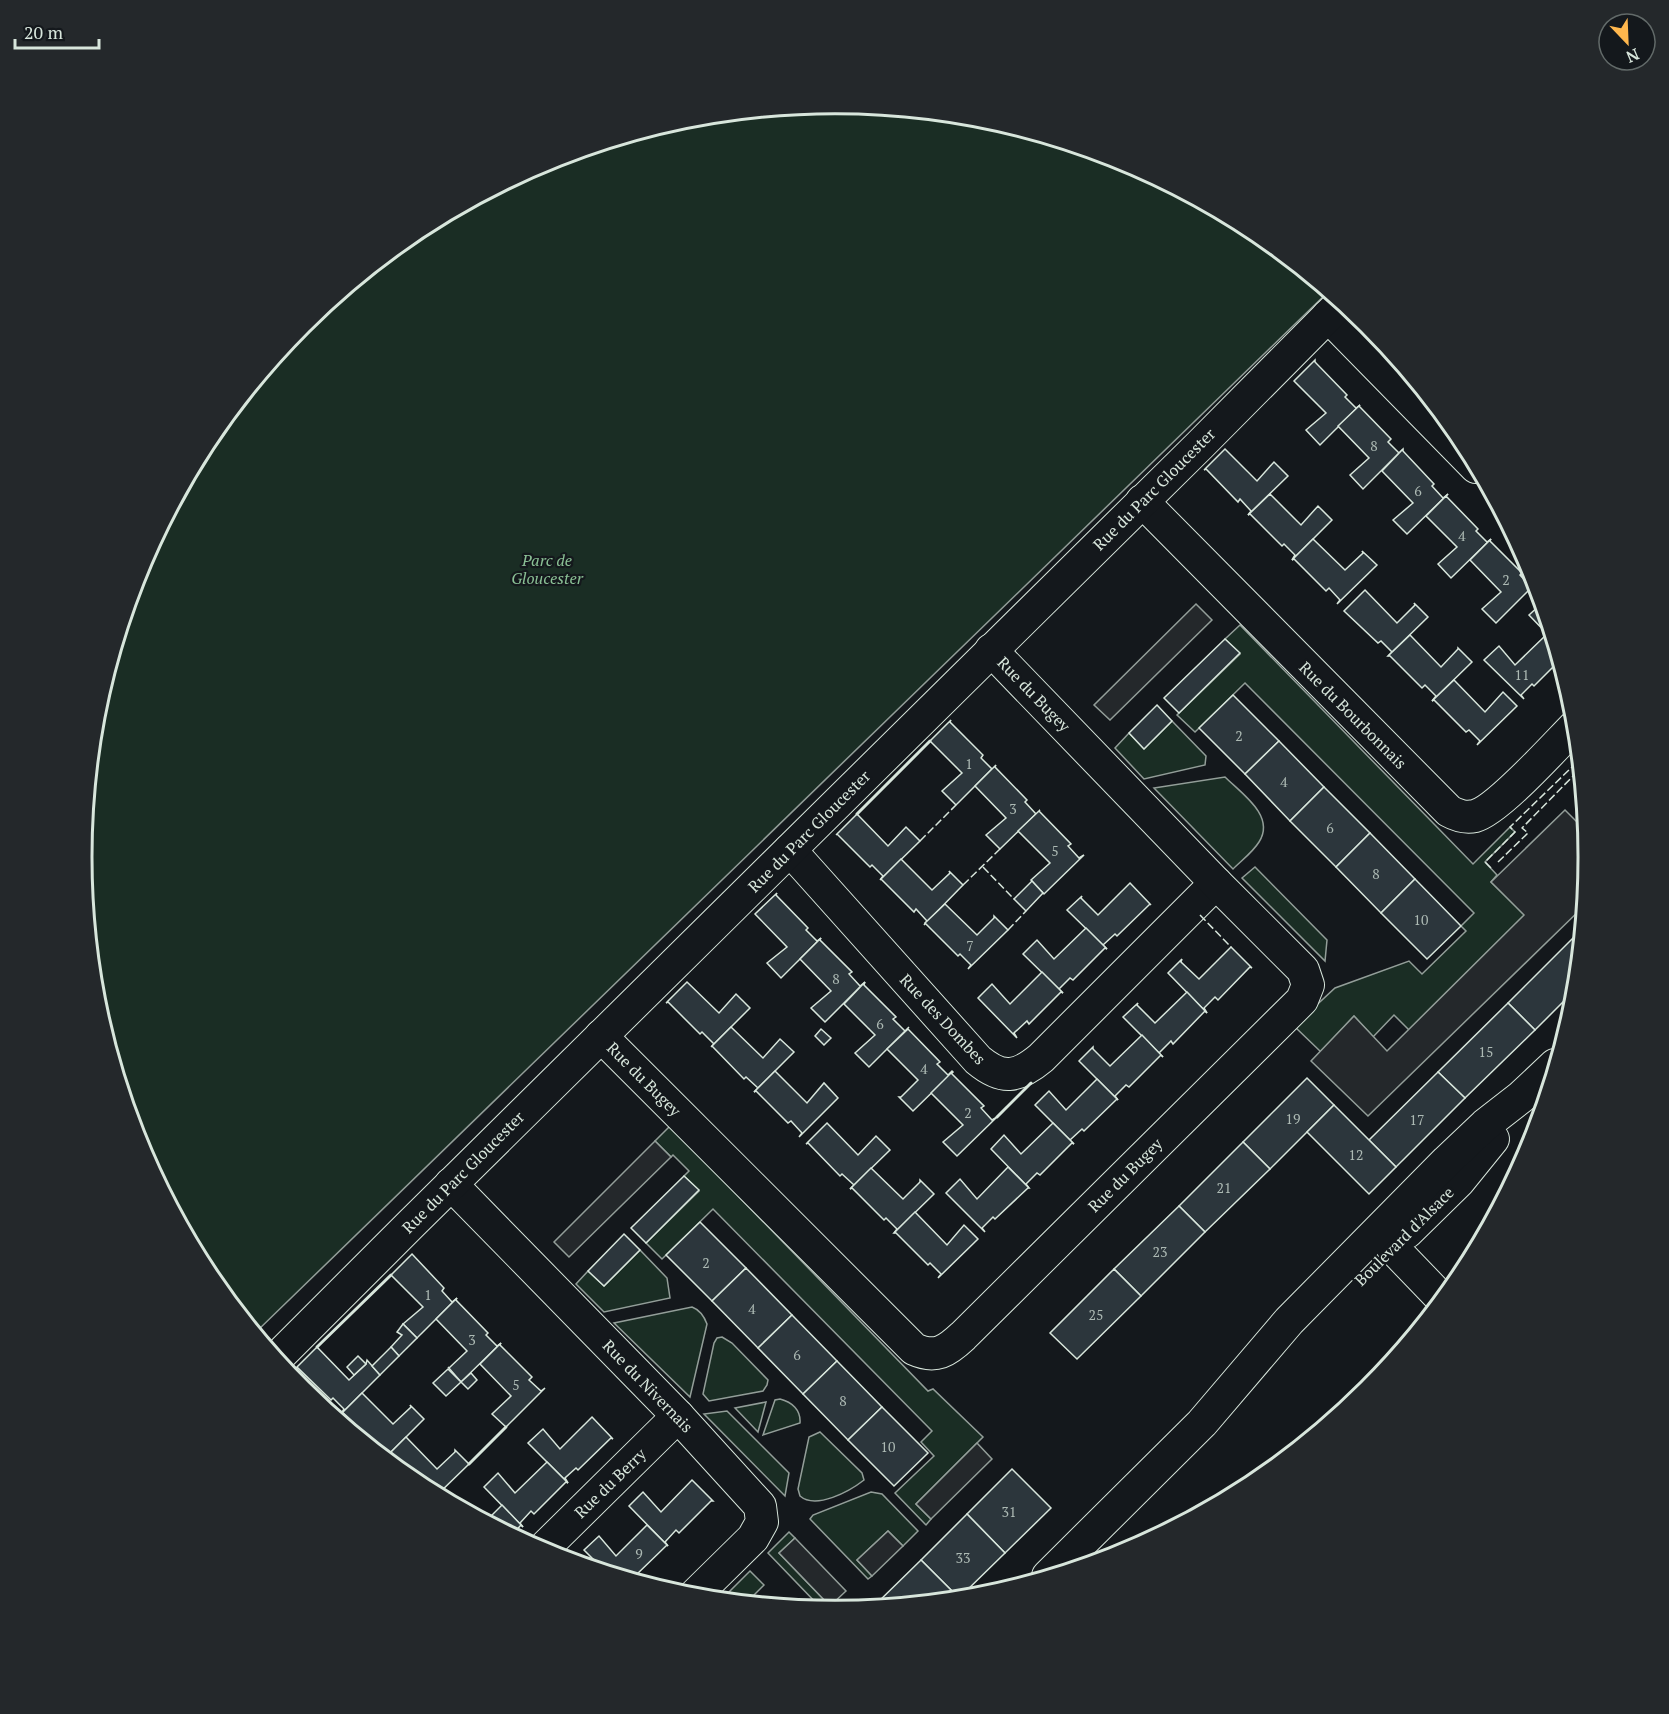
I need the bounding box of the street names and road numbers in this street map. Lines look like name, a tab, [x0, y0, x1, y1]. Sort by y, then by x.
street label: Rue du Parc Gloucester	[1088, 422, 1221, 555]
street label: Rue du Bugey	[993, 652, 1076, 737]
street label: Rue du Bourbonnais	[1294, 656, 1412, 774]
street label: Rue du Parc Gloucester	[743, 764, 876, 897]
street label: Rue des Dombes	[895, 969, 991, 1069]
street label: Rue du Bugey	[602, 1037, 687, 1122]
street label: Rue du Parc Gloucester	[397, 1105, 530, 1238]
street label: Rue du Bugey	[1083, 1132, 1168, 1217]
street label: Boulevard d'Alsace	[1350, 1182, 1458, 1290]
street label: Rue du Nivernais	[598, 1335, 698, 1437]
street label: Rue du Berry	[569, 1443, 651, 1523]

